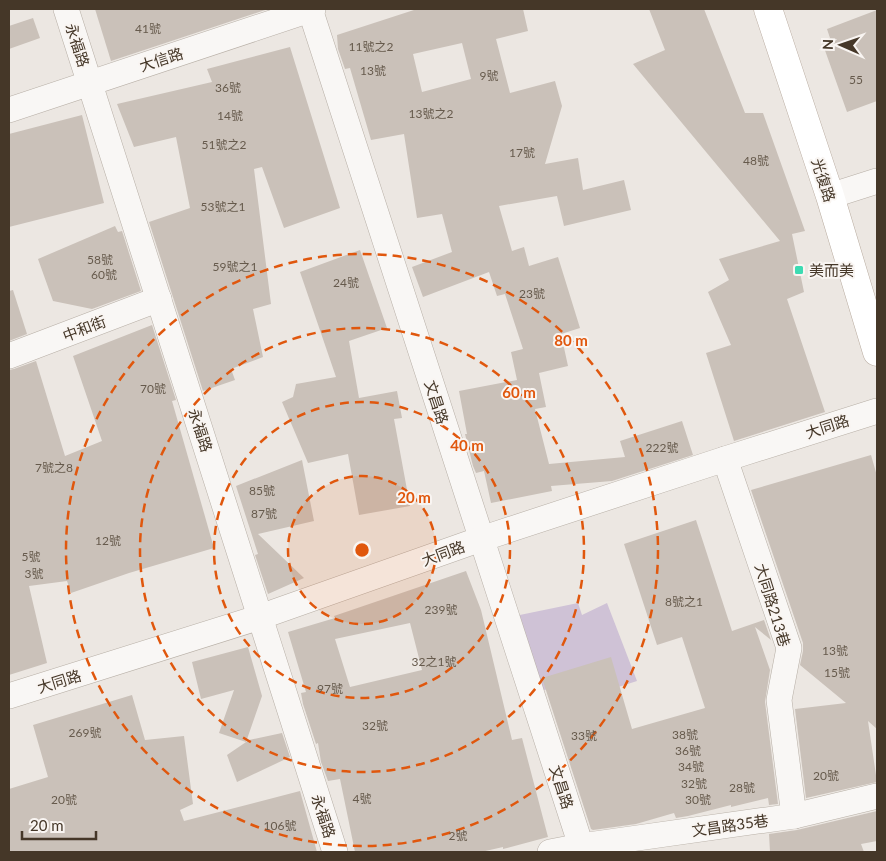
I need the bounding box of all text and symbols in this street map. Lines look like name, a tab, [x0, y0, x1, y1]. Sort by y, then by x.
north arrow	[816, 20, 866, 70]
street label: 永福路	[62, 21, 94, 69]
house number: 41號	[135, 21, 161, 36]
house number: 11號之2	[349, 39, 393, 54]
text: N	[819, 39, 836, 50]
street label: 大信路	[137, 43, 185, 75]
house number: 13號	[360, 63, 386, 78]
house number: 9號	[480, 68, 498, 83]
house number: 55	[849, 72, 863, 87]
house number: 36號	[215, 80, 241, 95]
house number: 13號之2	[409, 106, 453, 121]
house number: 14號	[217, 108, 243, 123]
house number: 51號之2	[202, 137, 246, 152]
house number: 17號	[509, 145, 535, 160]
house number: 48號	[743, 153, 769, 168]
street label: 光復路	[808, 156, 840, 204]
house number: 53號之1	[201, 199, 245, 214]
house number: 58號	[87, 252, 113, 267]
house number: 59號之1	[213, 259, 257, 274]
place label: 美而美	[809, 261, 854, 279]
marker: 美而美	[793, 264, 805, 276]
house number: 60號	[91, 267, 117, 282]
house number: 24號	[333, 275, 359, 290]
house number: 23號	[519, 286, 545, 301]
street label: 中和街	[60, 312, 108, 344]
text: 80 m	[554, 331, 588, 349]
street label: 文昌路	[421, 378, 453, 426]
house number: 70號	[140, 381, 166, 396]
text: 60 m	[502, 383, 536, 401]
street label: 永福路	[185, 406, 217, 454]
street label: 大同路	[803, 410, 851, 442]
text: 40 m	[450, 436, 484, 454]
house number: 222號	[646, 440, 678, 455]
house number: 7號之8	[35, 460, 73, 475]
house number: 85號	[249, 483, 275, 498]
text: 20 m	[397, 488, 431, 506]
house number: 87號	[251, 506, 277, 521]
house number: 12號	[95, 533, 121, 548]
street label: 大同路	[419, 537, 467, 569]
centre of rings	[353, 541, 371, 559]
house number: 5號	[22, 549, 40, 564]
street label: 大同路213巷	[752, 561, 794, 649]
house number: 3號	[25, 566, 43, 581]
house number: 8號之1	[665, 594, 703, 609]
house number: 239號	[425, 602, 457, 617]
house number: 13號	[822, 643, 848, 658]
house number: 32之1號	[412, 654, 456, 669]
house number: 15號	[824, 665, 850, 680]
street label: 大同路	[35, 666, 83, 696]
house number: 97號	[317, 681, 343, 696]
house number: 32號	[362, 718, 388, 733]
house number: 269號	[69, 725, 101, 740]
house number: 38號	[672, 727, 698, 742]
house number: 33號	[571, 728, 597, 743]
house number: 36號	[675, 743, 701, 758]
house number: 34號	[678, 759, 704, 774]
street label: 文昌路	[546, 763, 578, 811]
house number: 20號	[813, 768, 839, 783]
house number: 32號	[681, 776, 707, 791]
house number: 28號	[729, 780, 755, 795]
house number: 4號	[353, 791, 371, 806]
house number: 20號	[51, 792, 77, 807]
street label: 永福路	[308, 792, 340, 840]
house number: 30號	[685, 792, 711, 807]
scale bar	[22, 808, 96, 840]
street label: 文昌路35巷	[690, 811, 770, 839]
text: 20 m	[30, 816, 64, 834]
house number: 106號	[264, 818, 296, 833]
house number: 2號	[449, 828, 467, 843]

